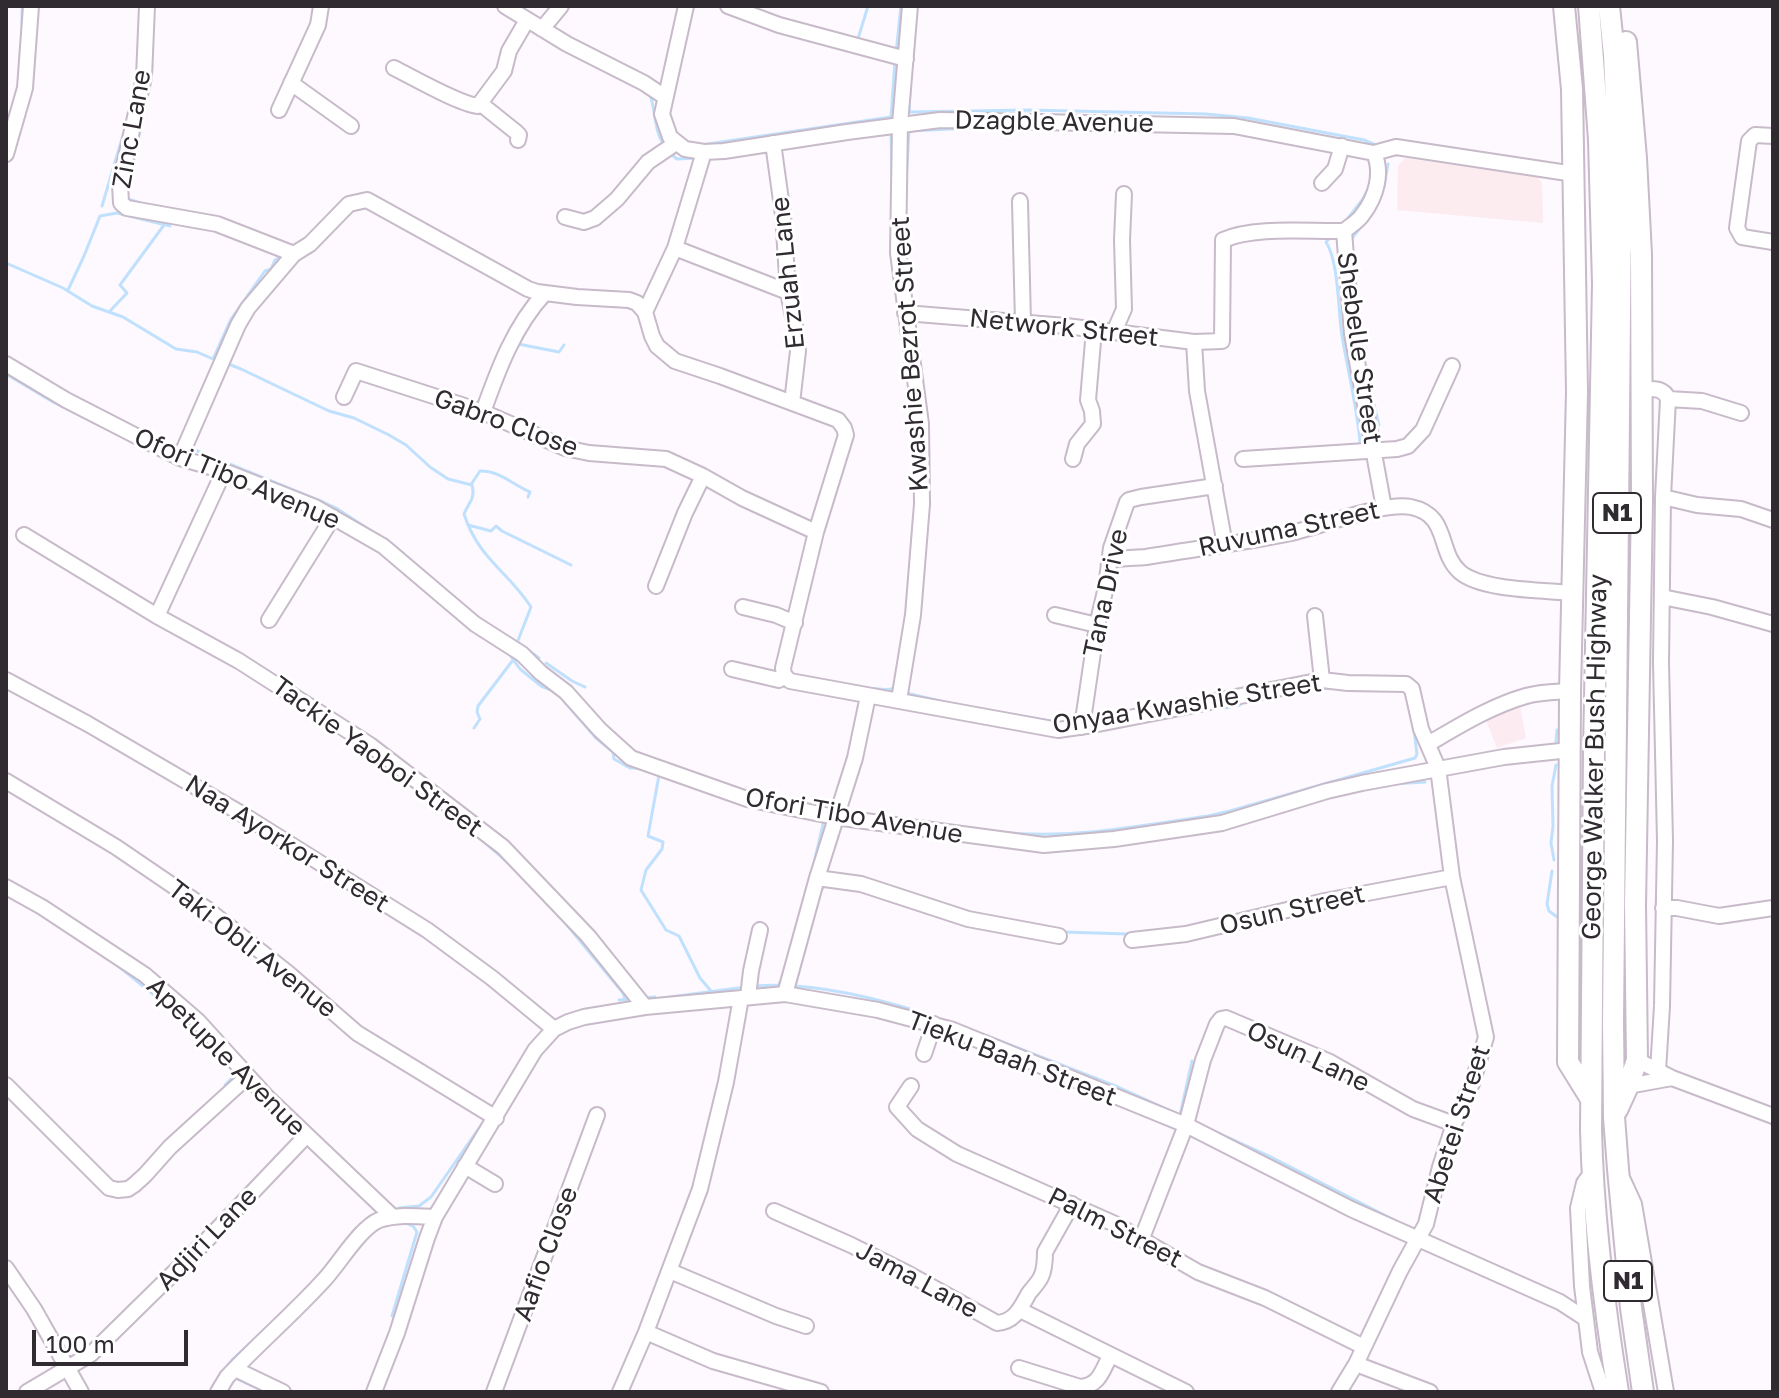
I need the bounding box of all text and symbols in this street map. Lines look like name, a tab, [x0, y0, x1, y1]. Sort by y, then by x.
street label: Zinc Lane	[106, 67, 158, 191]
street label: Dzagble Avenue	[954, 105, 1154, 139]
street label: Erzuah Lane	[764, 195, 812, 351]
street label: Kwashie Bezrot Street	[885, 215, 935, 493]
street label: Shebelle Street	[1330, 250, 1388, 446]
street label: Network Street	[968, 303, 1160, 353]
street label: Gabro Close	[430, 382, 582, 464]
street label: Ofori Tibo Avenue	[129, 422, 345, 536]
road number: N1	[1593, 493, 1641, 533]
street label: Ruvuma Street	[1196, 495, 1382, 563]
street label: Tana Drive	[1077, 526, 1135, 660]
street label: George Walker Bush Highway	[1576, 574, 1614, 940]
street label: Onyaa Kwashie Street	[1050, 667, 1324, 741]
street label: Tackie Yaoboi Street	[266, 670, 488, 844]
street label: Naa Ayorkor Street	[179, 769, 395, 919]
street label: Ofori Tibo Avenue	[743, 781, 965, 851]
street label: Taki Obli Avenue	[161, 873, 343, 1025]
street label: Osun Street	[1216, 878, 1368, 942]
street label: Apetuple Avenue	[140, 971, 312, 1143]
street label: Tieku Baah Street	[903, 1005, 1121, 1113]
street label: Osun Lane	[1242, 1015, 1374, 1099]
street label: Abetei Street	[1417, 1041, 1497, 1207]
street label: Adjiri Lane	[150, 1181, 264, 1297]
street label: Palm Street	[1043, 1181, 1187, 1275]
street label: Aafio Close	[507, 1182, 585, 1326]
street label: Jama Lane	[850, 1235, 984, 1325]
road number: N1	[1604, 1261, 1652, 1301]
scale bar	[36, 1314, 192, 1364]
text: 100 m	[46, 1329, 115, 1358]

